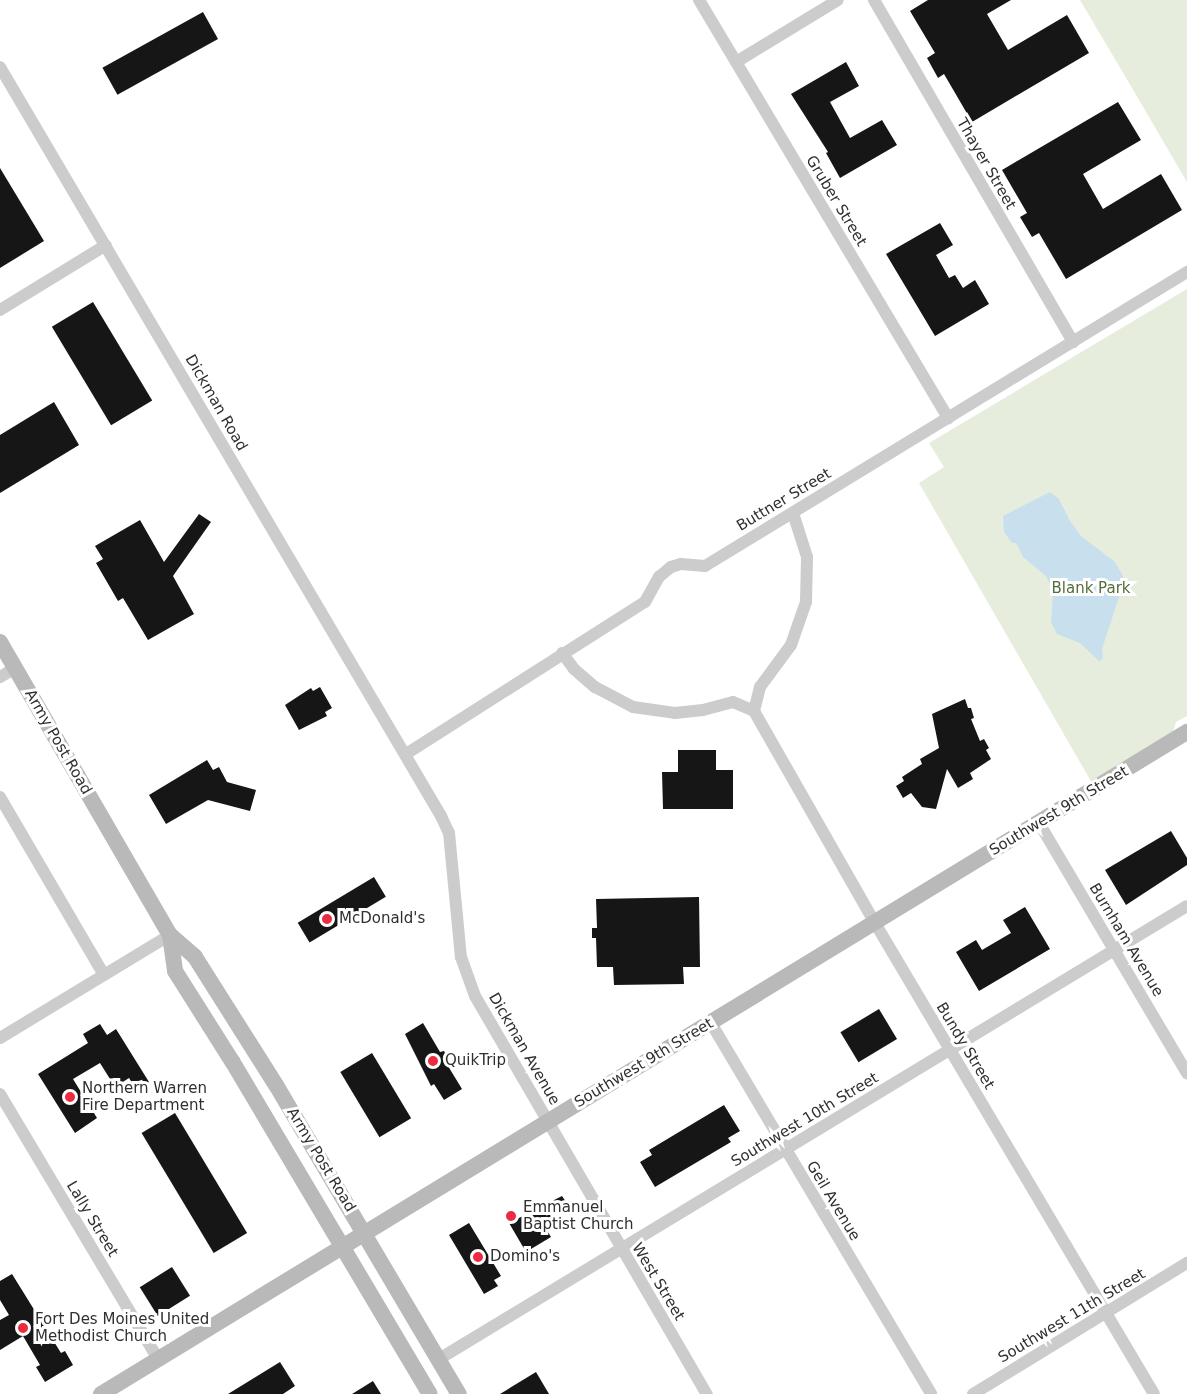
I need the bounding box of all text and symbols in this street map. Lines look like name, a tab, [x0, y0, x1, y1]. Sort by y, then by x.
street label: Thayer Street	[953, 115, 1019, 213]
street label: Gruber Street	[802, 152, 870, 250]
street label: Dickman Road	[181, 352, 251, 454]
street label: Buttner Street	[734, 465, 834, 535]
park label: Blank Park	[1051, 580, 1131, 598]
street label: Army Post Road	[21, 686, 95, 798]
street label: Southwest 9th Street	[986, 762, 1132, 860]
street label: Burnham Avenue	[1085, 880, 1167, 1000]
place label: McDonald's	[339, 910, 425, 928]
marker: McDonald's	[320, 912, 334, 926]
street label: Dickman Avenue	[485, 990, 563, 1108]
street label: Bundy Street	[932, 999, 998, 1093]
street label: Southwest 9th Street	[571, 1014, 717, 1112]
place label: QuikTrip	[445, 1052, 506, 1070]
marker: QuikTrip	[426, 1054, 440, 1068]
street label: Southwest 10th Street	[728, 1069, 882, 1171]
place label: Northern Warren Fire Department	[82, 1079, 207, 1114]
marker: Northern Warren Fire Department	[63, 1090, 77, 1104]
street label: Army Post Road	[283, 1105, 359, 1215]
street label: Geil Avenue	[802, 1158, 864, 1244]
street label: Lally Street	[62, 1178, 122, 1260]
place label: Emmanuel Baptist Church	[523, 1198, 634, 1233]
marker: Emmanuel Baptist Church	[504, 1209, 518, 1223]
street label: West Street	[628, 1240, 688, 1324]
place label: Domino's	[490, 1248, 560, 1266]
marker: Domino's	[471, 1250, 485, 1264]
street label: Southwest 11th Street	[995, 1265, 1149, 1367]
place label: Fort Des Moines United Methodist Church	[35, 1310, 209, 1345]
marker: Fort Des Moines United Methodist Church	[16, 1321, 30, 1335]

